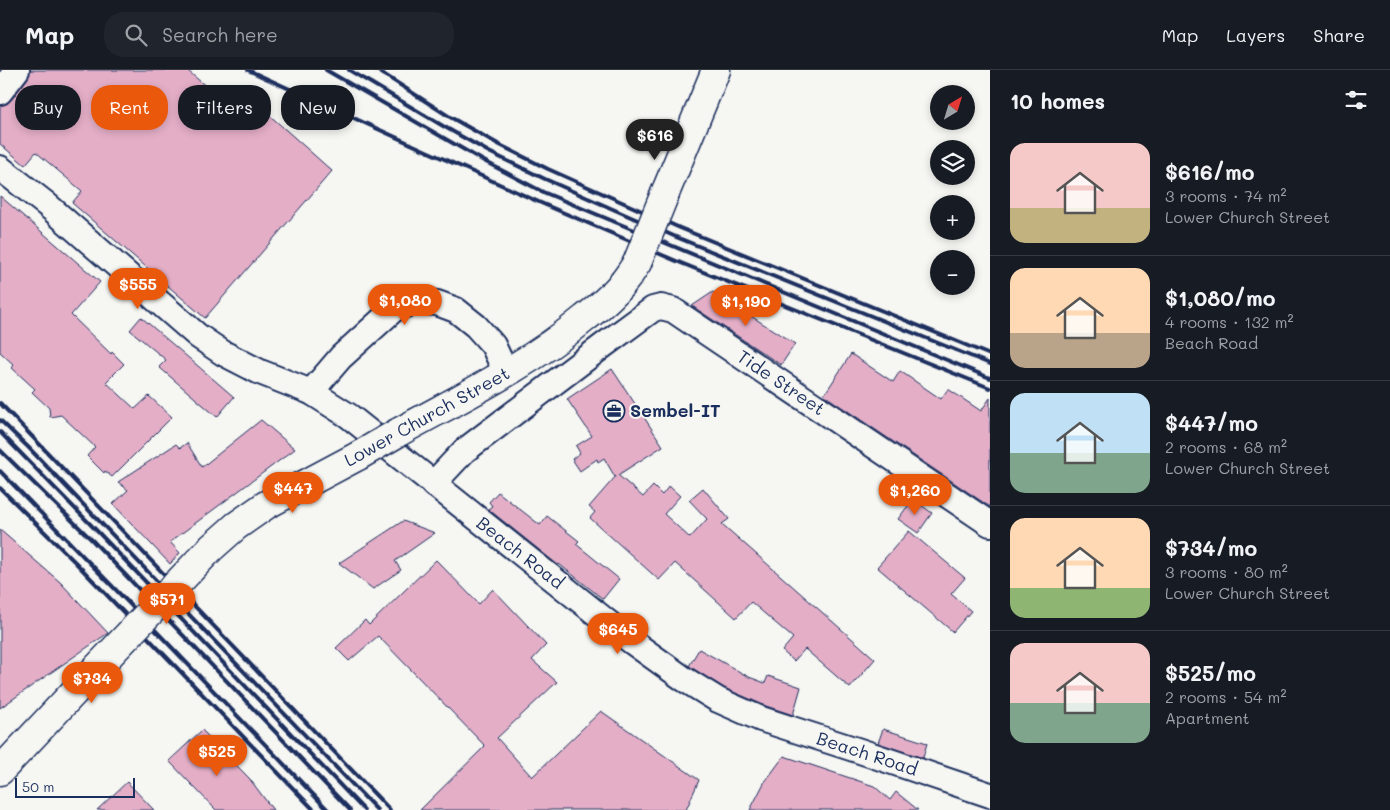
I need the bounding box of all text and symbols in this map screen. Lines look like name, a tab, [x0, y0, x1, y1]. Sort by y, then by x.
search box	[104, 12, 454, 57]
text: Map	[25, 19, 74, 50]
icon: search	[122, 21, 150, 49]
text: Search here	[162, 22, 278, 47]
text: Map	[1162, 23, 1198, 47]
text: Layers	[1226, 23, 1285, 47]
text: Share	[1313, 23, 1365, 47]
chip: Buy	[15, 85, 81, 130]
chip: Rent	[91, 85, 168, 130]
chip: Filters	[178, 85, 271, 130]
chip: New	[281, 85, 355, 130]
north arrow	[930, 85, 975, 130]
map controls	[930, 85, 975, 295]
icon: filters	[1342, 86, 1370, 114]
text: 10 homes	[1010, 87, 1105, 114]
pin: $616	[625, 118, 685, 161]
text: $616	[637, 124, 673, 145]
button: layers	[930, 140, 975, 185]
text: $616/mo	[1165, 158, 1254, 185]
icon: home	[1050, 163, 1110, 223]
text: 3 rooms · 74 m²	[1165, 185, 1286, 206]
button: +	[930, 195, 975, 240]
text: Lower Church Street	[1165, 206, 1330, 227]
button: −	[930, 250, 975, 295]
pin: $555	[108, 268, 168, 310]
text: $555	[119, 273, 157, 294]
pin: $1,080	[364, 284, 446, 326]
pin: $1,190	[705, 284, 787, 327]
text: $1,080/mo	[1165, 284, 1275, 311]
icon: home	[1050, 288, 1110, 348]
text: $1,080	[379, 289, 431, 310]
text: $1,190	[722, 290, 770, 311]
text: 4 rooms · 132 m²	[1165, 311, 1294, 332]
text: Beach Road	[1165, 332, 1258, 353]
street label: Tide Street	[733, 344, 830, 420]
street label: Lower Church Street	[339, 361, 514, 472]
place label: Sembel-IT	[630, 398, 721, 422]
office icon: Sembel-IT	[602, 399, 626, 423]
text: $447/mo	[1165, 409, 1258, 436]
icon: home	[1050, 413, 1110, 473]
text: 2 rooms · 68 m²	[1165, 436, 1287, 457]
text: Lower Church Street	[1165, 457, 1330, 478]
pin: $447	[263, 472, 323, 514]
pin: $1,260	[874, 474, 956, 516]
text: $447	[273, 477, 313, 498]
text: $1,260	[890, 479, 940, 500]
street label: Beach Road	[472, 510, 569, 594]
text: $734/mo	[1165, 534, 1257, 561]
icon: home	[1050, 538, 1110, 598]
text: 3 rooms · 80 m²	[1165, 561, 1288, 582]
pin: $571	[137, 582, 197, 625]
text: Lower Church Street	[1165, 582, 1330, 603]
text: $571	[149, 588, 185, 609]
pin: $645	[588, 612, 648, 655]
text: $645	[598, 618, 638, 639]
text: $525/mo	[1165, 659, 1256, 686]
pin: $734	[62, 662, 122, 704]
icon: home	[1050, 663, 1110, 723]
text: $734	[73, 667, 111, 688]
text: 2 rooms · 54 m²	[1165, 686, 1286, 707]
text: Apartment	[1165, 707, 1250, 728]
street label: Beach Road	[814, 725, 921, 781]
pin: $525	[187, 734, 247, 777]
text: $525	[198, 740, 236, 761]
scale bar	[15, 775, 135, 798]
text: 50 m	[22, 777, 54, 796]

